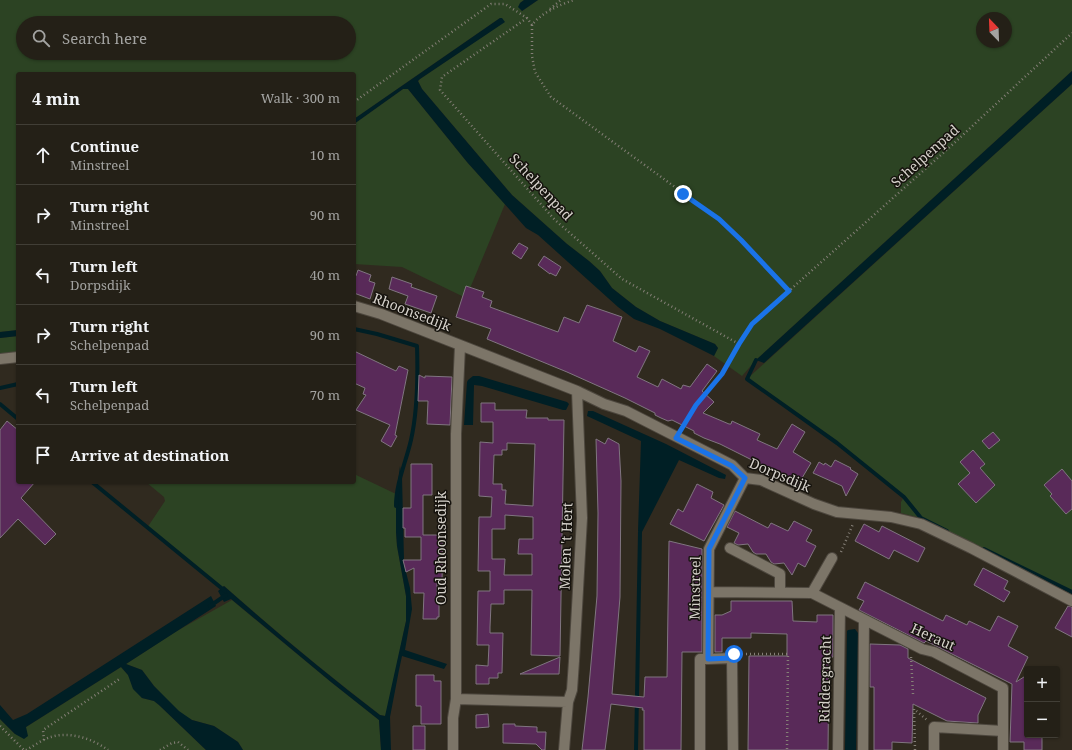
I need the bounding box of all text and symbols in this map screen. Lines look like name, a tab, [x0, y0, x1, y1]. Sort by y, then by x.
north arrow	[976, 12, 1012, 48]
search box	[16, 16, 356, 60]
icon: search	[30, 27, 52, 49]
text: Search here	[62, 28, 147, 48]
text: 4 min	[32, 87, 80, 110]
text: Walk · 300 m	[261, 89, 340, 107]
street label: Schelpenpad	[887, 120, 963, 191]
text: Continue	[70, 136, 139, 156]
icon: ahead	[32, 144, 54, 166]
text: 10 m	[310, 146, 340, 164]
street label: Schelpenpad	[505, 149, 578, 225]
text: Minstreel	[70, 156, 129, 174]
route end	[674, 185, 692, 203]
text: Turn right	[70, 196, 149, 216]
icon: right	[32, 204, 54, 226]
text: 90 m	[310, 206, 340, 224]
text: Minstreel	[70, 216, 129, 234]
text: Turn left	[70, 256, 138, 276]
icon: left	[32, 264, 54, 286]
text: 40 m	[310, 266, 340, 284]
text: Dorpsdijk	[70, 276, 131, 294]
street label: Rhoonsedijk	[370, 288, 455, 335]
text: Turn right	[70, 316, 149, 336]
icon: right	[32, 324, 54, 346]
text: 90 m	[310, 326, 340, 344]
text: Schelpenpad	[70, 336, 149, 354]
text: Turn left	[70, 376, 138, 396]
icon: left	[32, 384, 54, 406]
text: 70 m	[310, 386, 340, 404]
text: Schelpenpad	[70, 396, 149, 414]
icon: arrive	[32, 444, 54, 466]
text: Arrive at destination	[70, 445, 229, 465]
street label: Dorpsdijk	[746, 453, 815, 496]
street label: Oud Rhoonsedijk	[431, 490, 450, 605]
street label: Molen 't Hert	[554, 502, 577, 590]
street label: Minstreel	[684, 555, 705, 620]
street label: Heraut	[908, 618, 958, 655]
street label: Riddergracht	[814, 635, 835, 723]
route start	[725, 645, 743, 663]
map controls	[1024, 666, 1060, 738]
button: +	[1024, 666, 1060, 702]
button: −	[1024, 702, 1060, 738]

